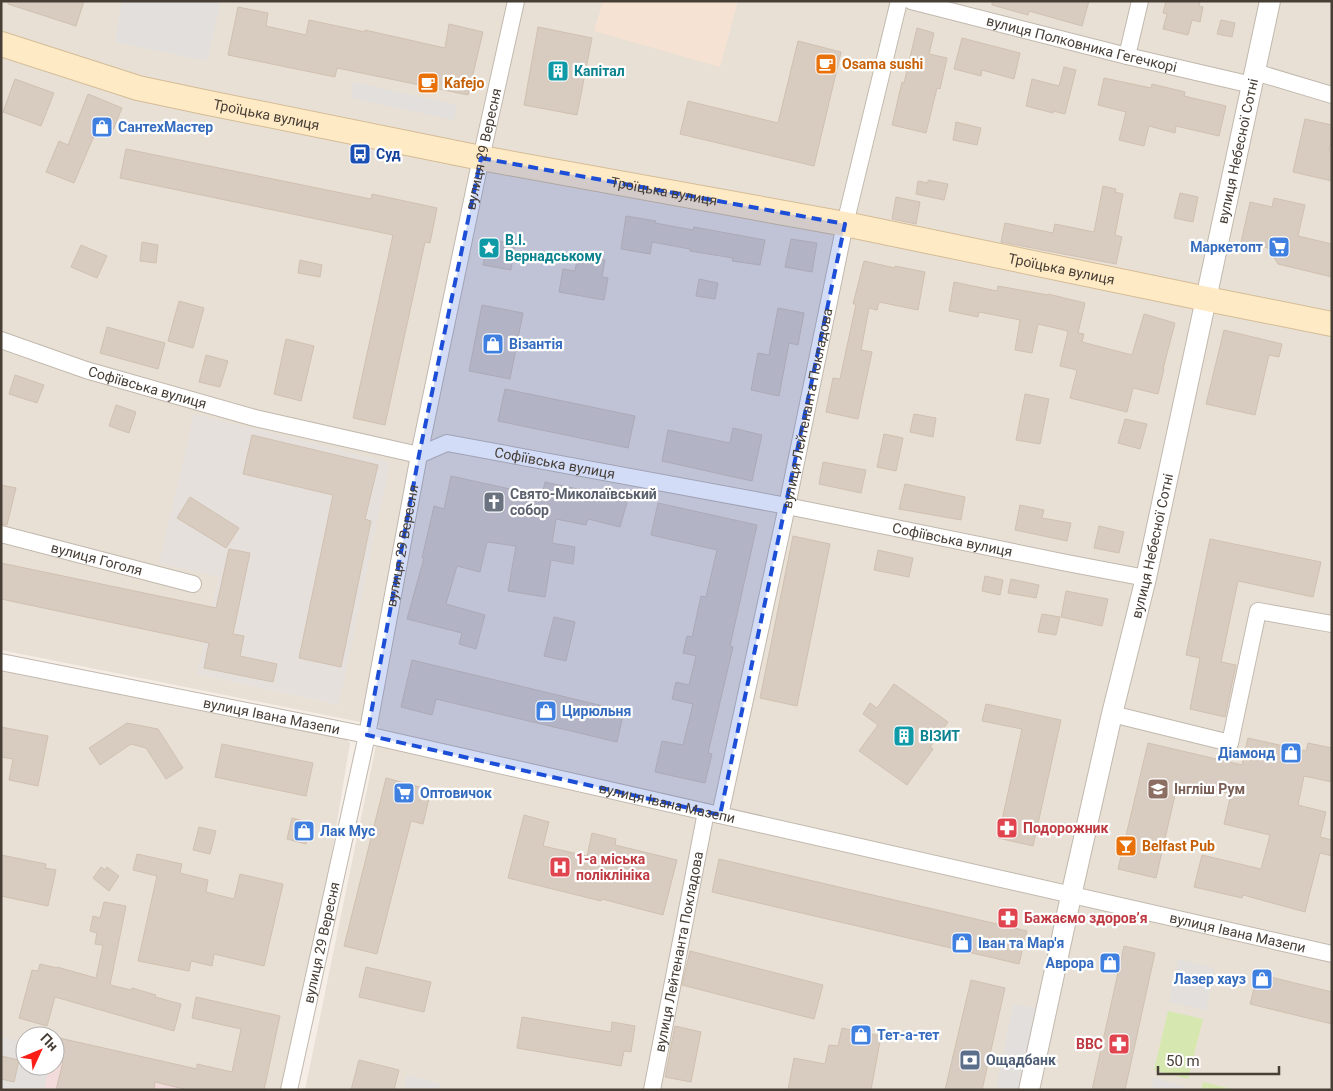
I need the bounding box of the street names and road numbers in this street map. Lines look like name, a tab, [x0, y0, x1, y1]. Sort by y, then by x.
street label: вулиця Полковника Гегечкорі	[985, 13, 1178, 75]
street label: вулиця Небесної Сотні	[1214, 77, 1261, 225]
street label: вулиця 29 Вересня	[462, 87, 504, 211]
street label: Троїцька вулиця	[212, 96, 321, 133]
street label: Троїцька вулиця	[609, 174, 719, 209]
street label: Троїцька вулиця	[1007, 250, 1116, 288]
street label: вулиця Лейтенанта Покладова	[779, 307, 835, 510]
street label: Софіївська вулиця	[86, 363, 208, 412]
street label: Софіївська вулиця	[493, 444, 616, 482]
street label: вулиця Небесної Сотні	[1128, 472, 1176, 620]
street label: вулиця 29 Вересня	[383, 483, 421, 608]
street label: Софіївська вулиця	[891, 520, 1014, 560]
street label: вулиця Гоголя	[49, 539, 144, 579]
street label: вулиця Івана Мазепи	[202, 695, 342, 737]
street label: вулиця Івана Мазепи	[597, 780, 737, 826]
street label: вулиця Лейтенанта Покладова	[652, 850, 706, 1053]
street label: вулиця 29 Вересня	[300, 880, 343, 1005]
street label: вулиця Івана Мазепи	[1168, 909, 1307, 956]

